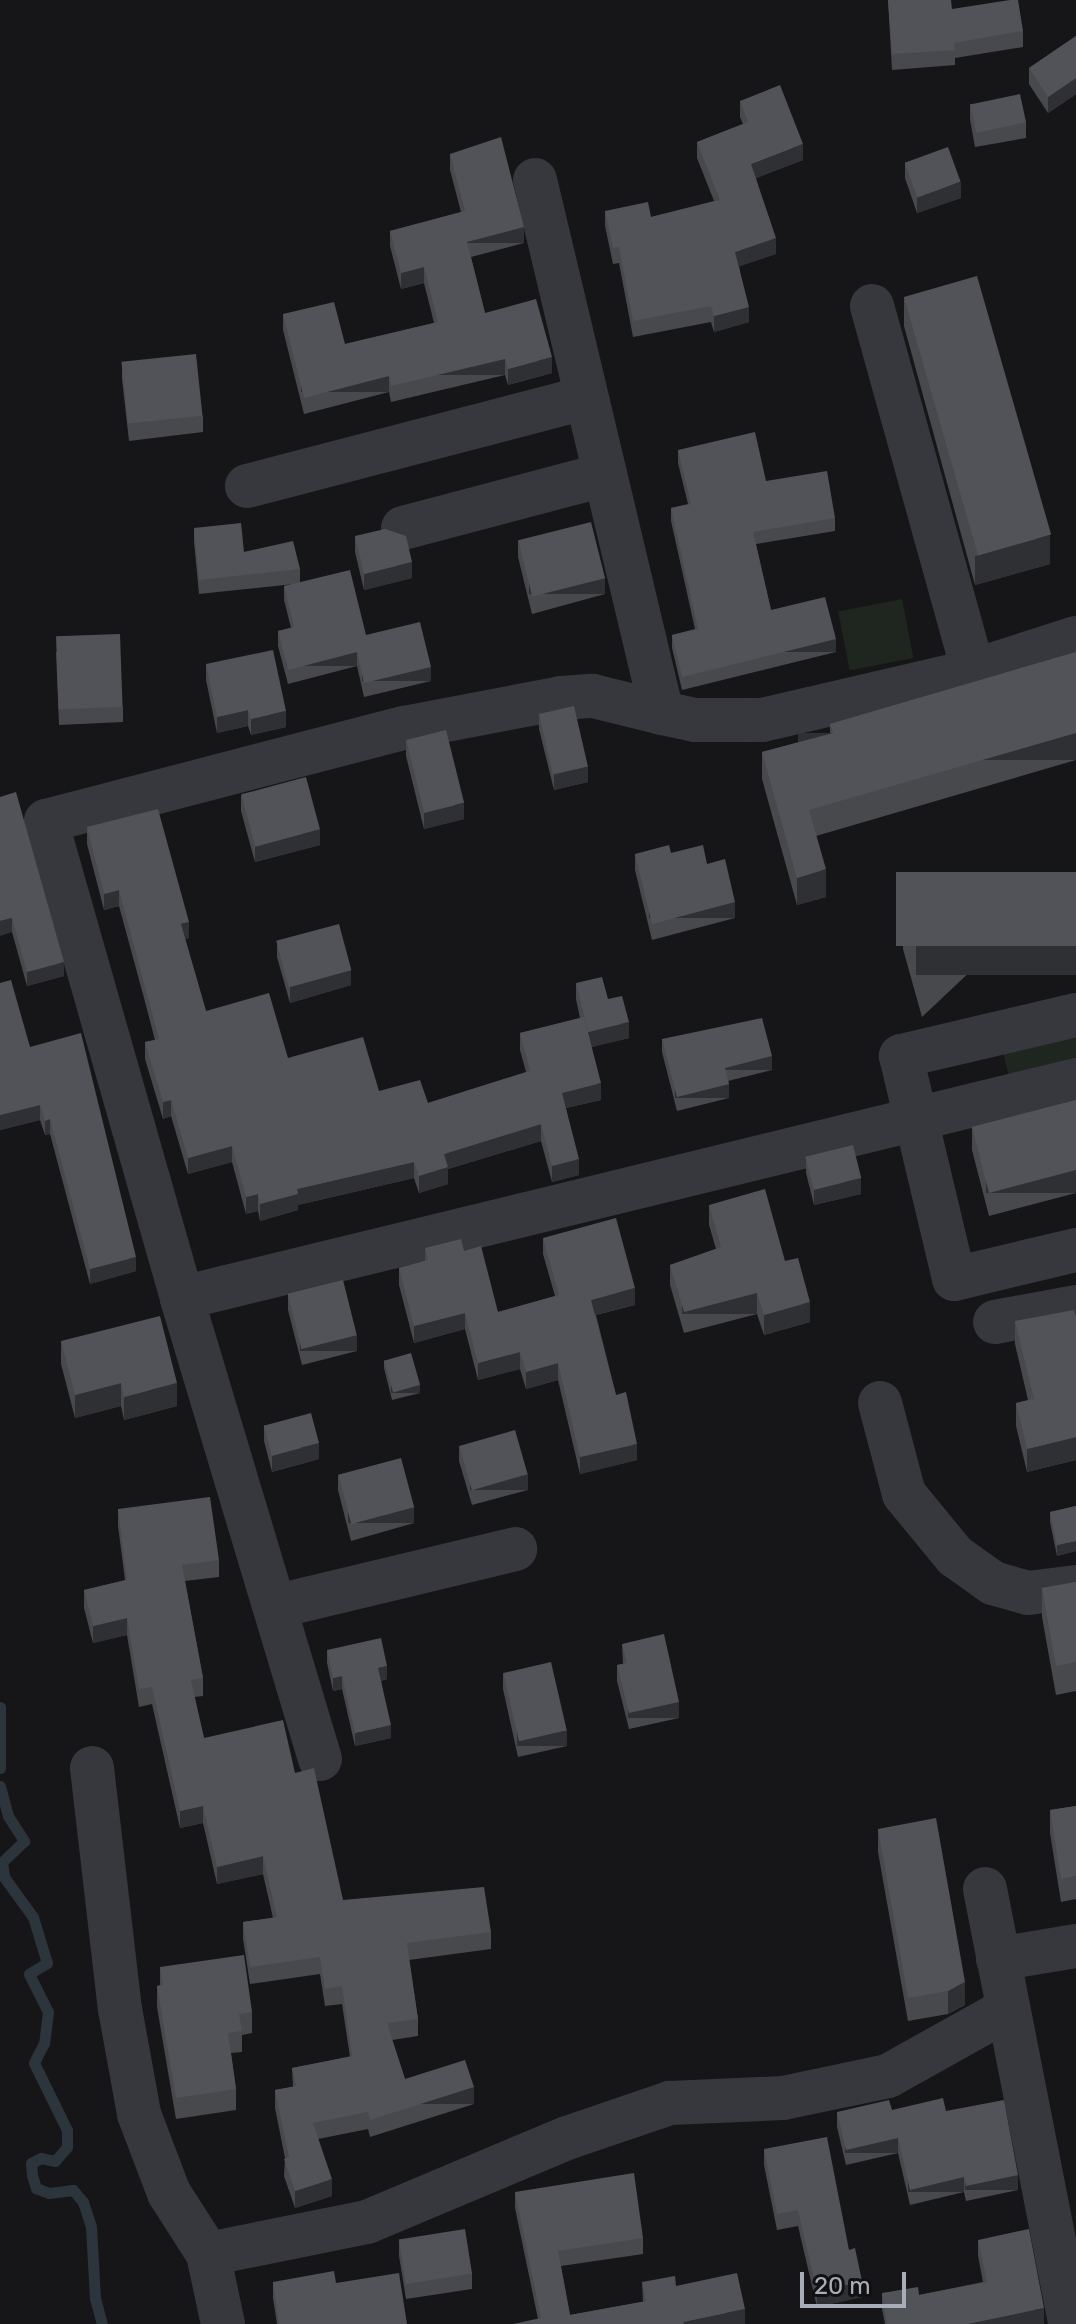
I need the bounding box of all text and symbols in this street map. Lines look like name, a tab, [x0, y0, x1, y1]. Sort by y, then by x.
scale bar	[804, 2256, 910, 2306]
text: 20 m	[814, 2272, 871, 2300]

